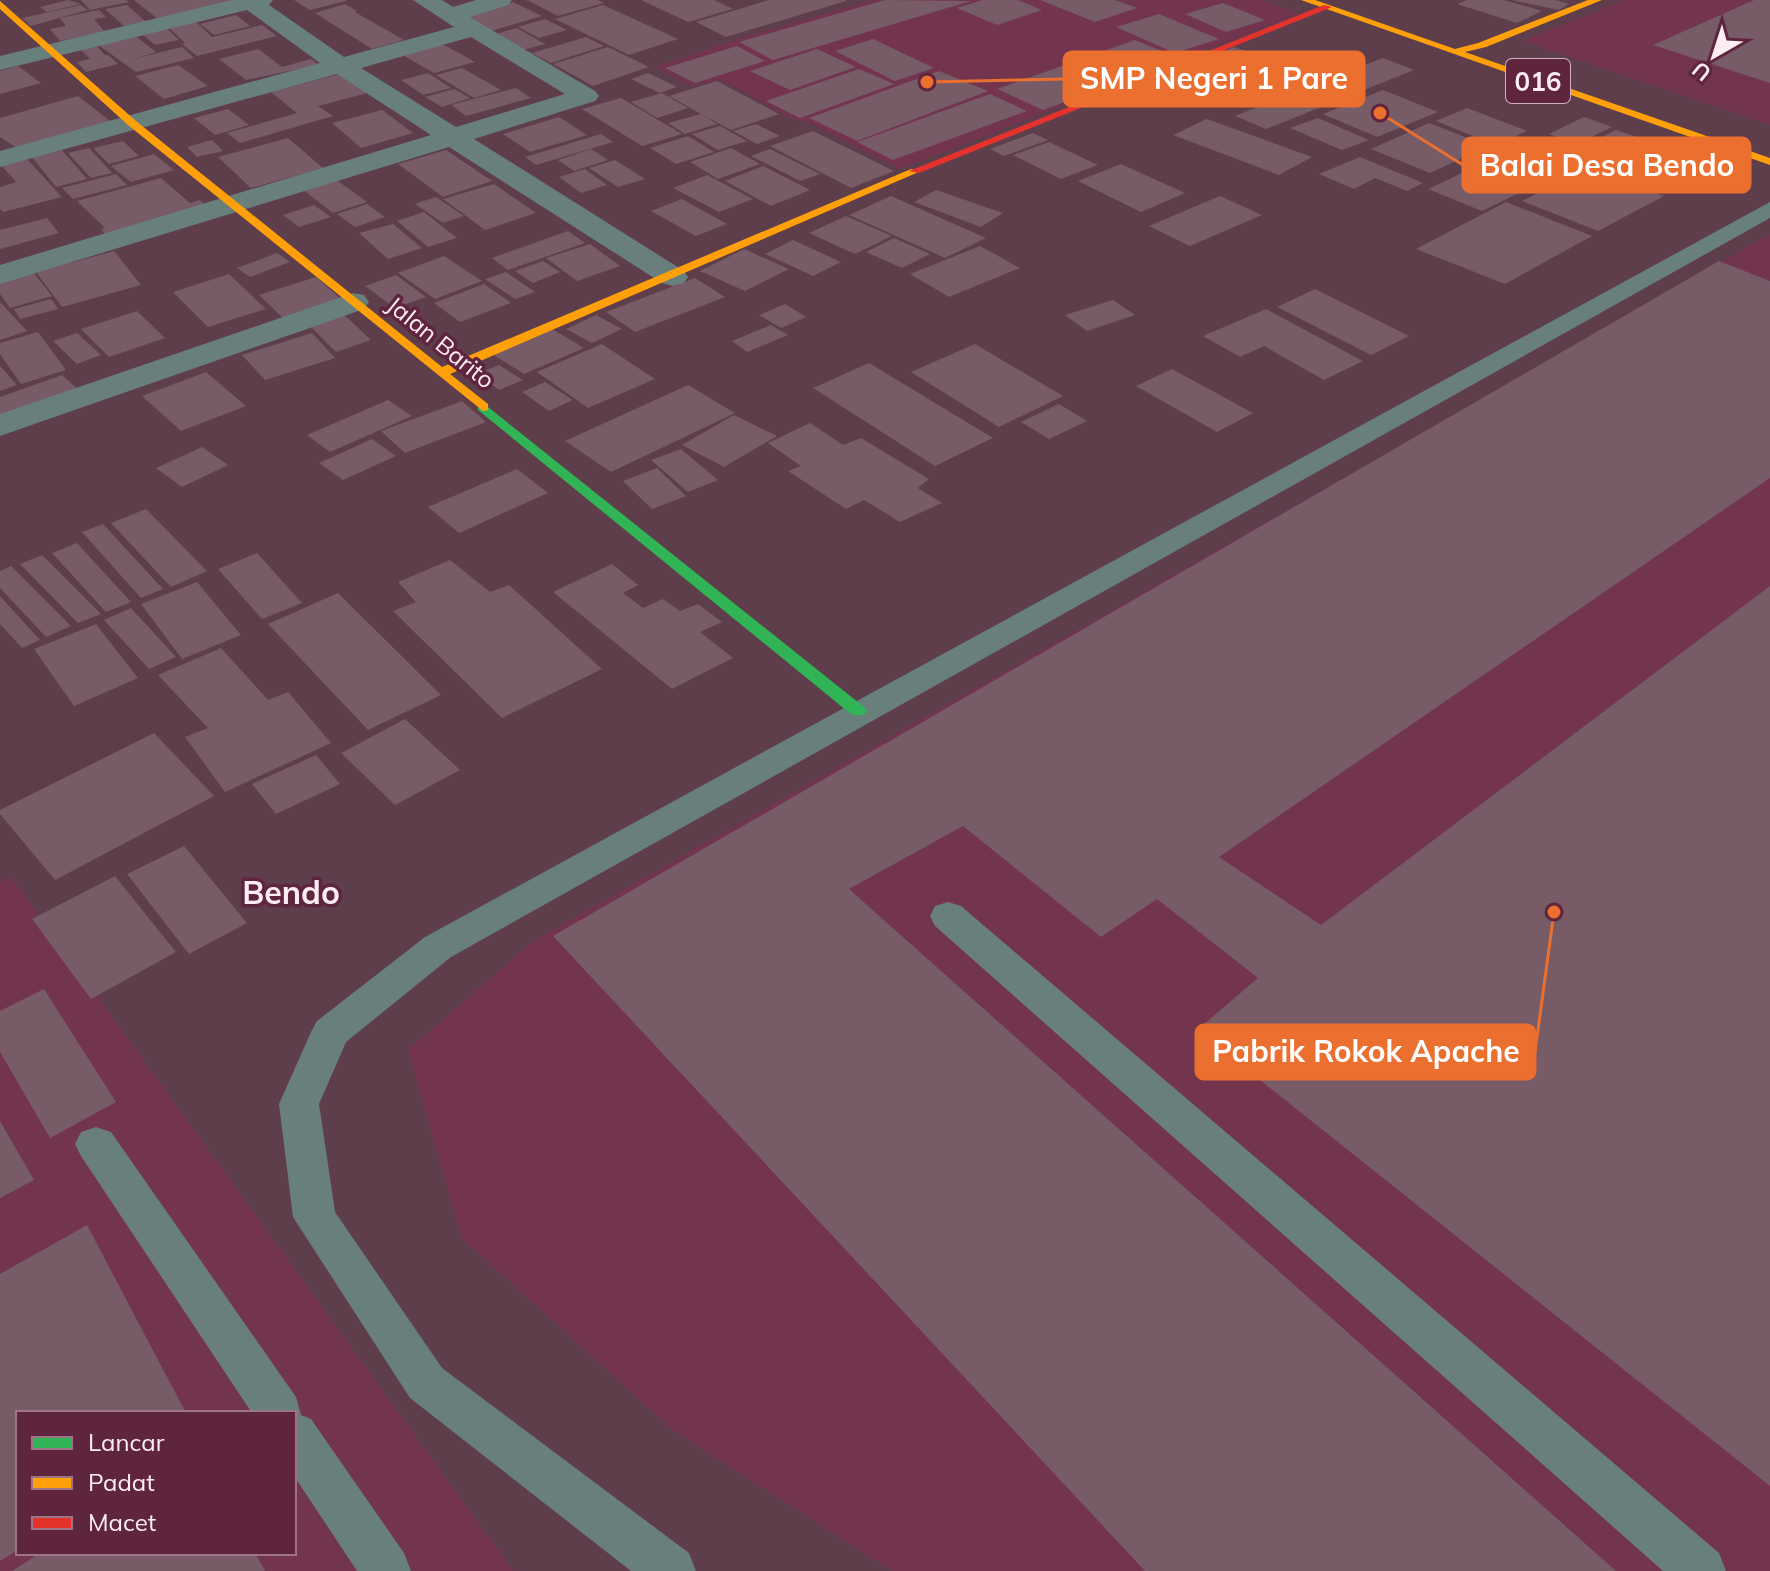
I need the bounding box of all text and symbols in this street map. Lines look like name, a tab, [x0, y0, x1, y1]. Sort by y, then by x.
north arrow	[1674, 16, 1754, 96]
callout: SMP Negeri 1 Pare	[1064, 52, 1364, 106]
text: U	[1686, 56, 1717, 88]
text: SMP Negeri 1 Pare	[1080, 59, 1348, 97]
road number: 016	[1506, 59, 1570, 103]
callout: Balai Desa Bendo	[1463, 138, 1750, 192]
text: Balai Desa Bendo	[1480, 146, 1734, 184]
street label: Jalan Barito	[381, 289, 501, 395]
district label: Bendo	[242, 872, 340, 912]
callout: Pabrik Rokok Apache	[1196, 1025, 1535, 1079]
text: Pabrik Rokok Apache	[1212, 1032, 1520, 1070]
legend	[16, 1411, 296, 1555]
text: Lancar	[88, 1427, 165, 1457]
text: Padat	[88, 1467, 155, 1497]
text: Macet	[88, 1507, 156, 1537]

